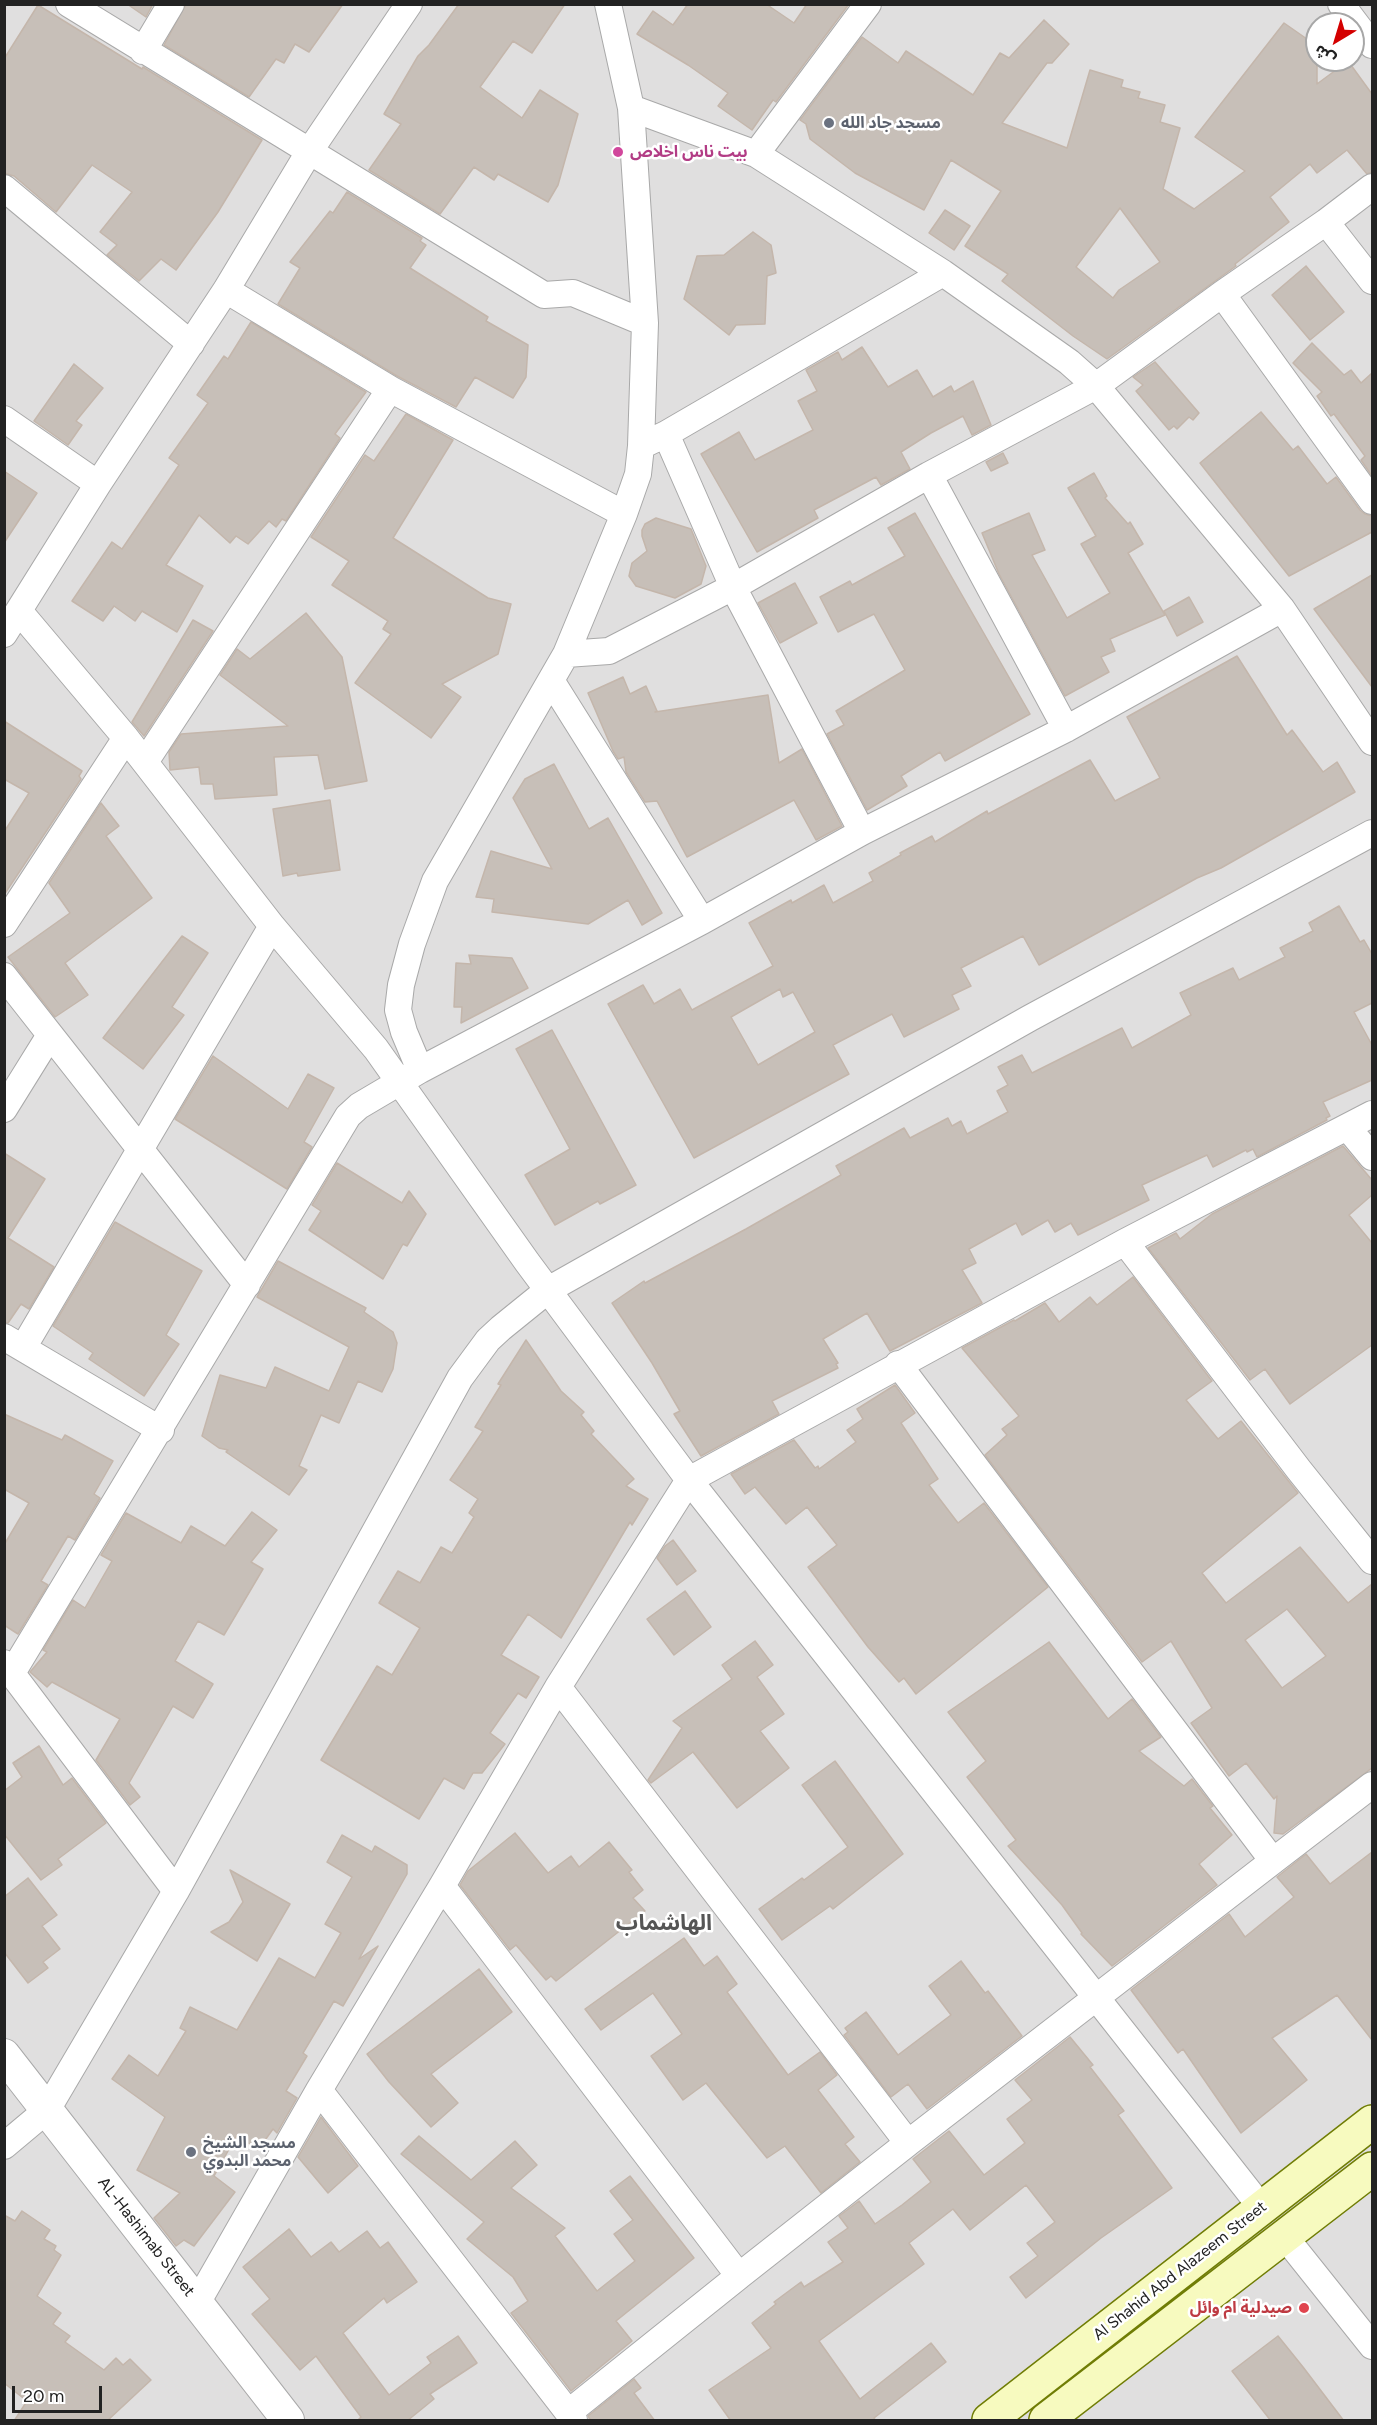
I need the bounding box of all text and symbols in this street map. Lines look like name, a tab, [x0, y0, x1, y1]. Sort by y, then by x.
north arrow	[1305, 12, 1365, 72]
text: ش	[1310, 41, 1339, 69]
place label: مسجد جاد الله	[841, 113, 941, 133]
marker: مسجد جاد الله	[822, 116, 836, 130]
place label: بيت ناس اخلاص	[630, 142, 748, 162]
marker: بيت ناس اخلاص	[611, 145, 625, 159]
district label: الهاشماب	[616, 1911, 712, 1937]
place label: مسجد الشيخ محمد البدوي	[203, 2133, 296, 2171]
marker: مسجد الشيخ محمد البدوي	[184, 2145, 198, 2159]
street label: AL-Hashimab Street	[93, 2174, 199, 2300]
street label: Al Shahid Abd Alazeem Street	[1089, 2197, 1271, 2345]
place label: صيدلية ام وائل	[1190, 2298, 1292, 2318]
marker: صيدلية ام وائل	[1297, 2301, 1311, 2315]
scale bar	[15, 2374, 105, 2412]
text: 20 m	[23, 2385, 64, 2407]

